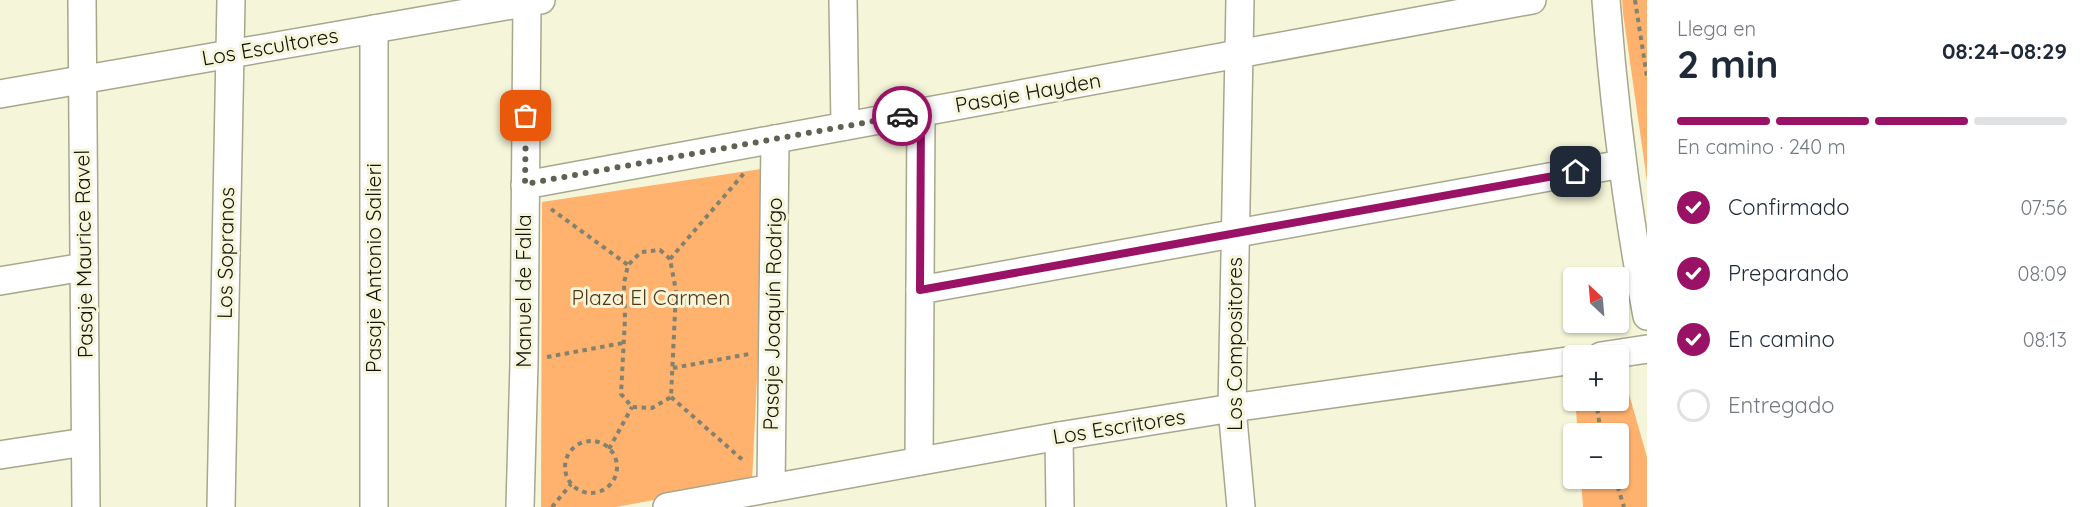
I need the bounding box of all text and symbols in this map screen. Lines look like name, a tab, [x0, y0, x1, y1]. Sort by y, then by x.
text: Llega en	[1677, 16, 1756, 41]
street label: Los Escultores	[200, 21, 340, 71]
text: 08:24–08:29	[1942, 37, 2067, 65]
text: 2 min	[1677, 39, 1779, 88]
street label: Pasaje Hayden	[953, 66, 1103, 118]
courier	[872, 86, 932, 146]
pin	[500, 90, 551, 141]
icon: bag	[509, 99, 542, 132]
icon: car	[886, 100, 919, 133]
text: En camino · 240 m	[1677, 134, 1846, 159]
pin	[1550, 146, 1601, 197]
street label: Pasaje Maurice Ravel	[68, 150, 98, 358]
icon: home	[1559, 155, 1592, 188]
street label: Pasaje Antonio Salieri	[360, 163, 386, 373]
street label: Los Sopranos	[211, 187, 239, 319]
icon: check	[1677, 191, 1710, 224]
text: Confirmado	[1728, 193, 1849, 221]
text: 07:56	[2021, 195, 2067, 220]
street label: Pasaje Joaquín Rodrigo	[757, 197, 787, 431]
street label: Manuel de Falla	[510, 214, 536, 368]
street label: Los Compositores	[1221, 257, 1247, 431]
icon: check	[1677, 257, 1710, 290]
text: Preparando	[1728, 259, 1849, 287]
text: 08:09	[2018, 261, 2067, 286]
north arrow	[1563, 267, 1629, 333]
map controls	[1563, 267, 1629, 489]
park label: Plaza El Carmen	[572, 284, 730, 310]
icon: check	[1677, 323, 1710, 356]
text: En camino	[1728, 325, 1835, 353]
text: 08:13	[2023, 327, 2067, 352]
button: +	[1563, 345, 1629, 411]
text: Entregado	[1728, 391, 1835, 419]
street label: Los Escritores	[1051, 403, 1187, 449]
button: −	[1563, 423, 1629, 489]

